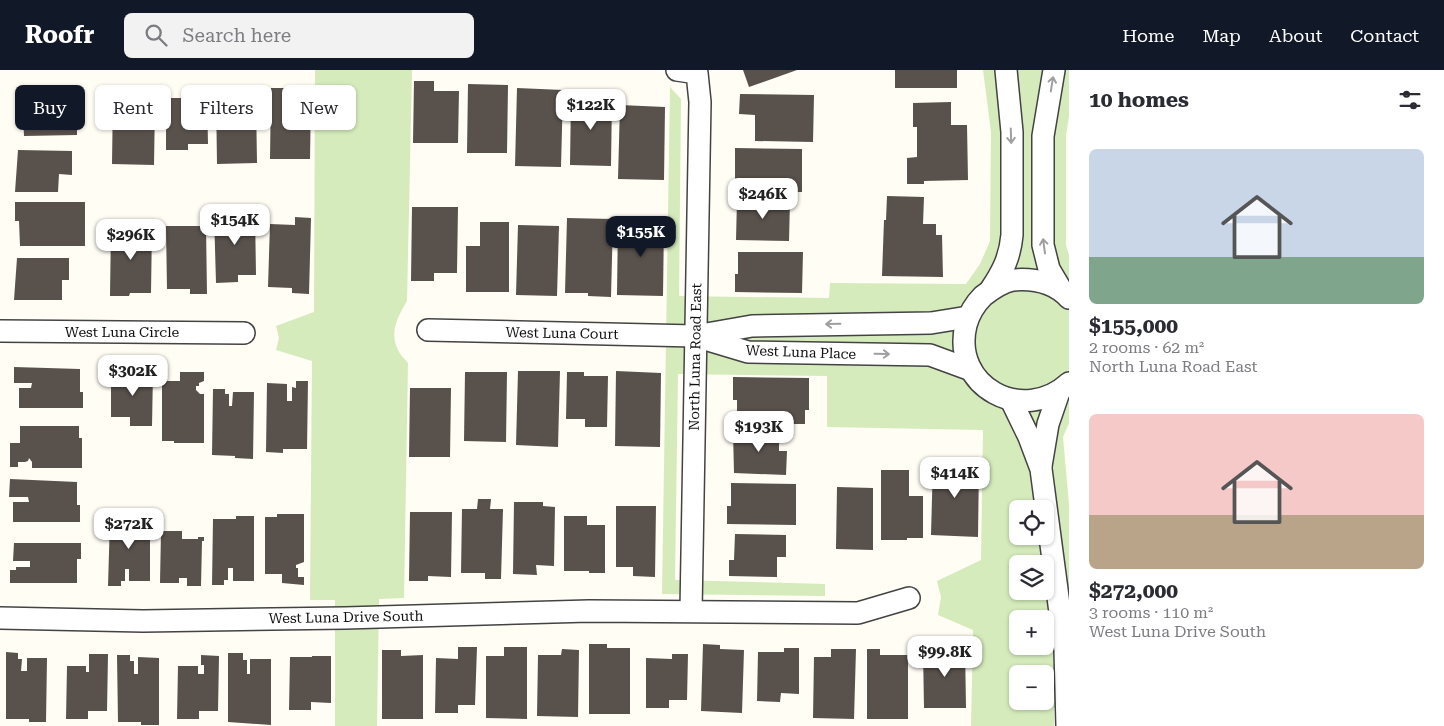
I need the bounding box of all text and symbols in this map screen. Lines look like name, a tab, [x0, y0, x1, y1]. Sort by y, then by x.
search box	[124, 13, 474, 58]
text: Roofr	[25, 21, 94, 49]
icon: search	[142, 21, 170, 49]
text: Search here	[182, 24, 291, 47]
text: Home	[1122, 25, 1174, 46]
text: Map	[1202, 25, 1241, 46]
text: About	[1269, 25, 1322, 46]
text: Contact	[1350, 25, 1419, 46]
one-way arrow	[1047, 77, 1057, 93]
chip: Buy	[15, 85, 85, 130]
chip: Rent	[95, 85, 171, 130]
chip: Filters	[181, 85, 272, 130]
chip: New	[282, 85, 356, 130]
icon: filters	[1396, 86, 1424, 114]
pin: $122K	[556, 88, 626, 131]
text: 10 homes	[1089, 88, 1189, 112]
text: $122K	[567, 95, 615, 114]
one-way arrow	[1007, 128, 1016, 144]
pin: $246K	[728, 178, 798, 220]
icon: home	[1212, 182, 1302, 272]
text: $246K	[739, 184, 787, 203]
pin: $154K	[200, 204, 270, 246]
text: $154K	[211, 210, 259, 229]
pin: $155K	[606, 216, 676, 258]
pin: $296K	[96, 218, 166, 261]
text: $155K	[617, 222, 665, 241]
text: $296K	[107, 225, 155, 244]
one-way arrow	[1039, 238, 1049, 254]
street label: North Luna Road East	[686, 283, 704, 431]
text: $155,000	[1089, 314, 1178, 338]
one-way arrow	[825, 319, 841, 329]
street label: West Luna Circle	[65, 324, 179, 340]
street label: West Luna Court	[505, 324, 619, 342]
text: 2 rooms · 62 m²	[1089, 338, 1204, 357]
street label: West Luna Place	[746, 342, 857, 362]
one-way arrow	[874, 350, 890, 359]
pin: $302K	[98, 354, 168, 397]
text: North Luna Road East	[1089, 357, 1258, 376]
text: $302K	[109, 361, 157, 380]
pin: $193K	[724, 410, 794, 453]
text: $193K	[735, 417, 783, 436]
icon: home	[1212, 447, 1302, 537]
pin: $414K	[920, 456, 990, 499]
text: $414K	[931, 463, 979, 482]
map controls	[1009, 500, 1054, 710]
button: locate	[1009, 500, 1054, 545]
pin: $272K	[94, 508, 164, 550]
text: $272K	[105, 514, 153, 533]
button: layers	[1009, 555, 1054, 600]
text: $272,000	[1089, 579, 1178, 603]
text: 3 rooms · 110 m²	[1089, 603, 1213, 622]
street label: West Luna Drive South	[268, 608, 424, 626]
button: +	[1009, 610, 1054, 655]
text: West Luna Drive South	[1089, 622, 1266, 641]
pin: $99.8K	[904, 636, 986, 678]
text: $99.8K	[918, 642, 972, 661]
button: −	[1009, 665, 1054, 710]

